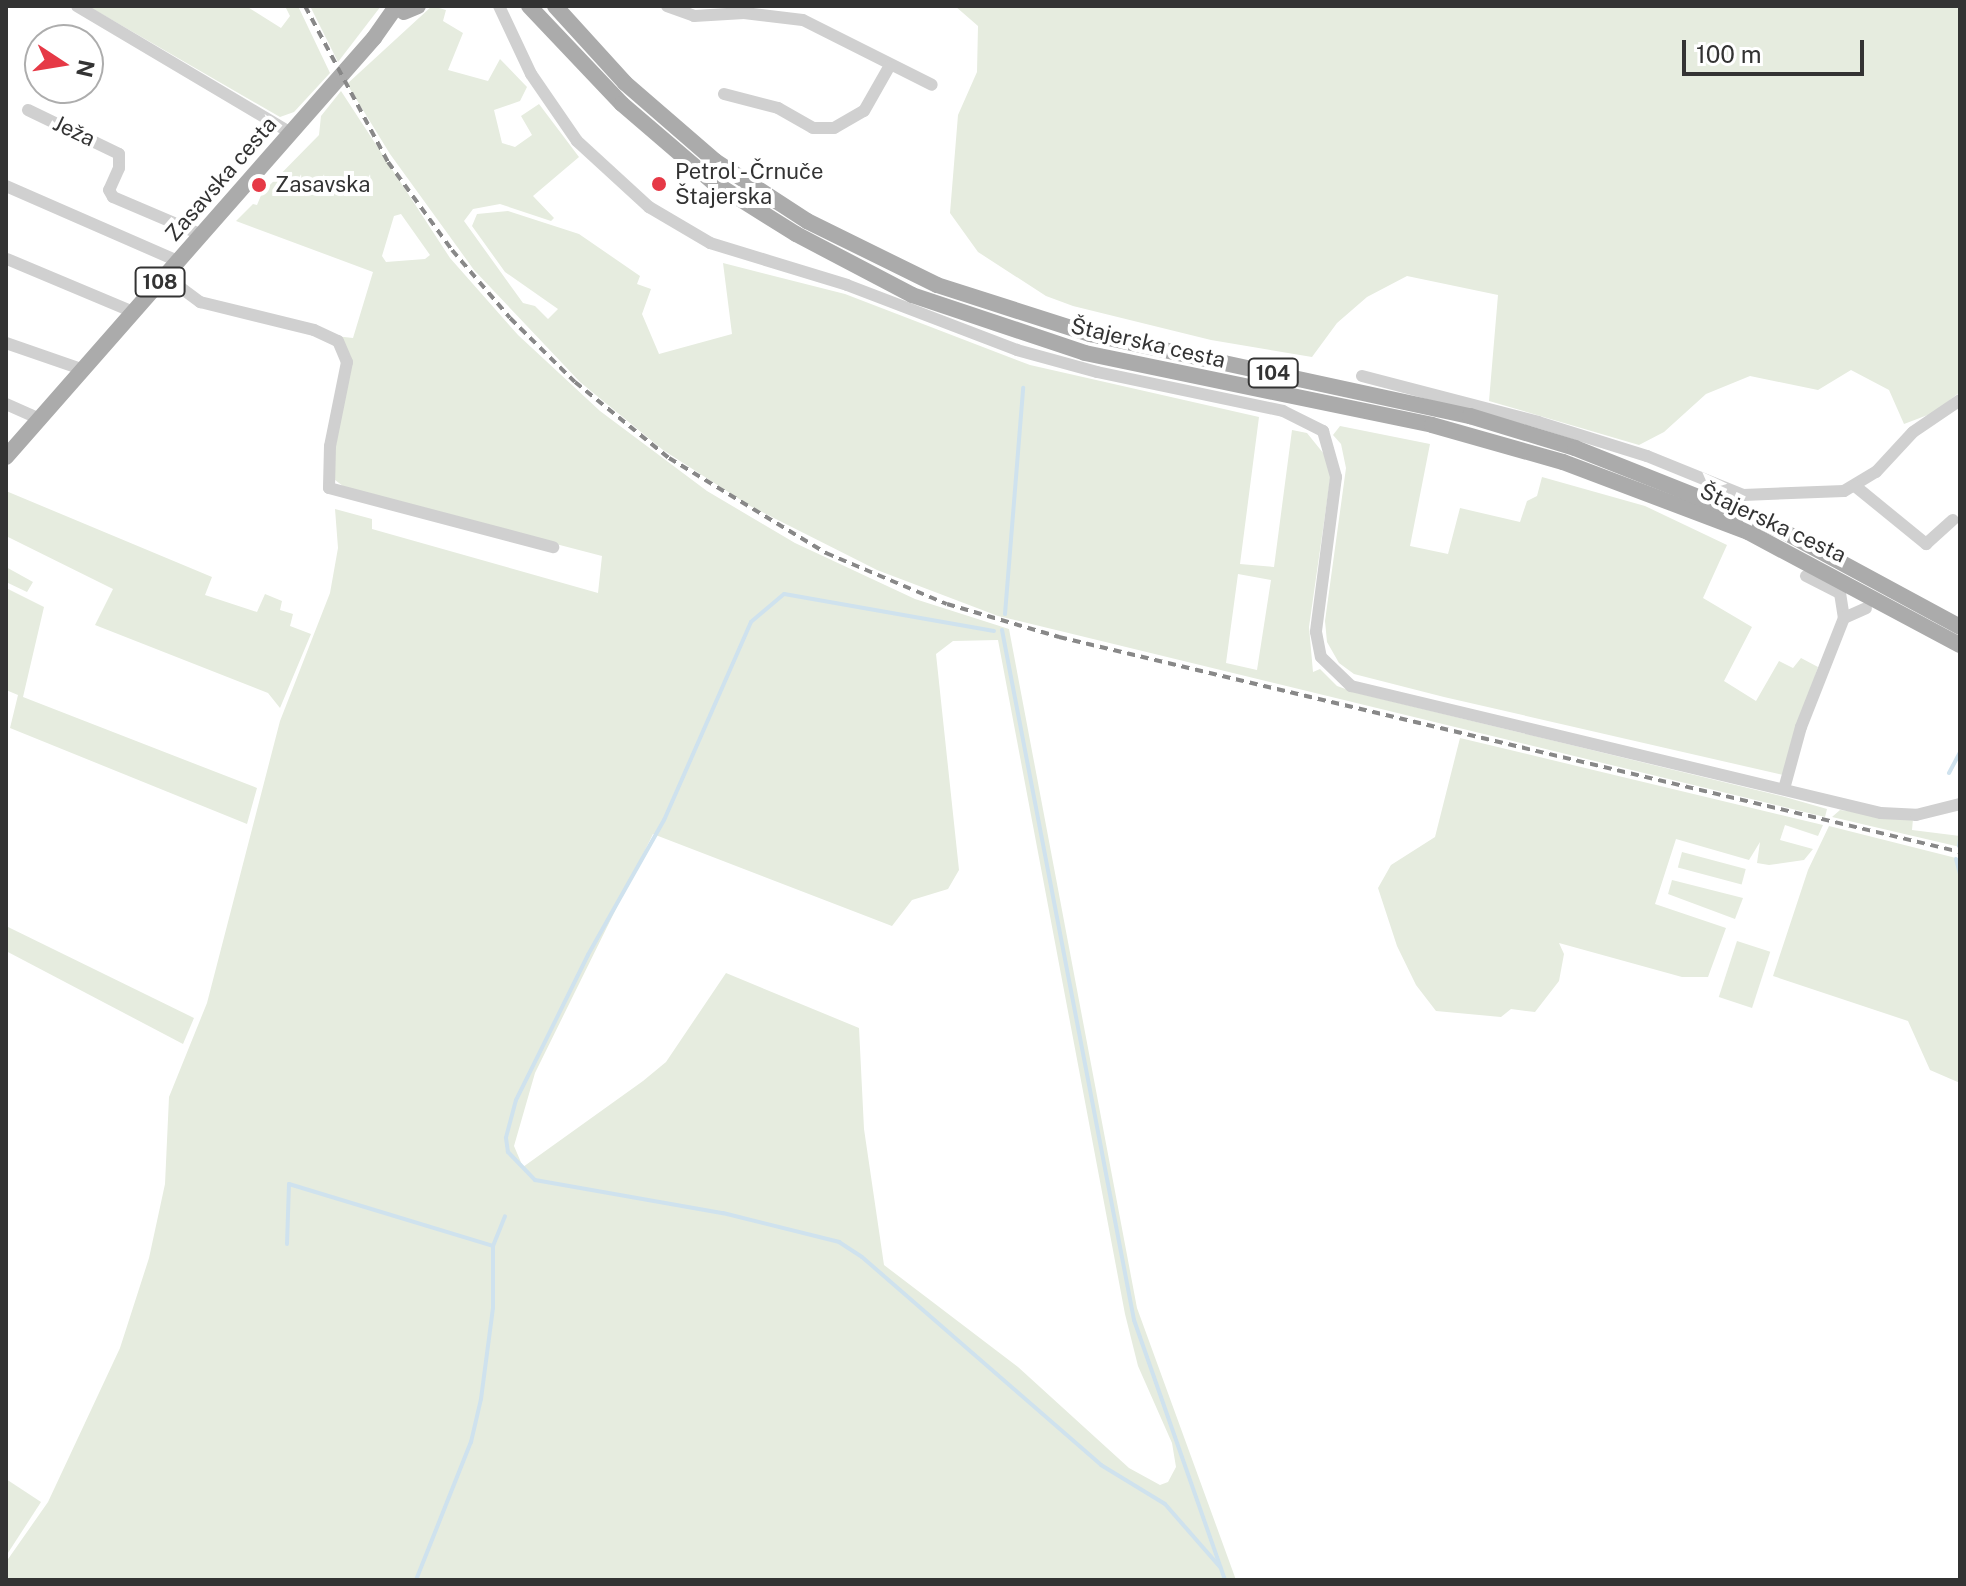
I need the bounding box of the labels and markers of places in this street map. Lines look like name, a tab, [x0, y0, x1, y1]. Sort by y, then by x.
place label: Petrol - Črnuče Štajerska	[675, 158, 829, 210]
place label: Zasavska	[275, 172, 370, 198]
marker: Petrol - Črnuče Štajerska	[650, 175, 668, 193]
marker: Zasavska	[250, 176, 268, 194]

